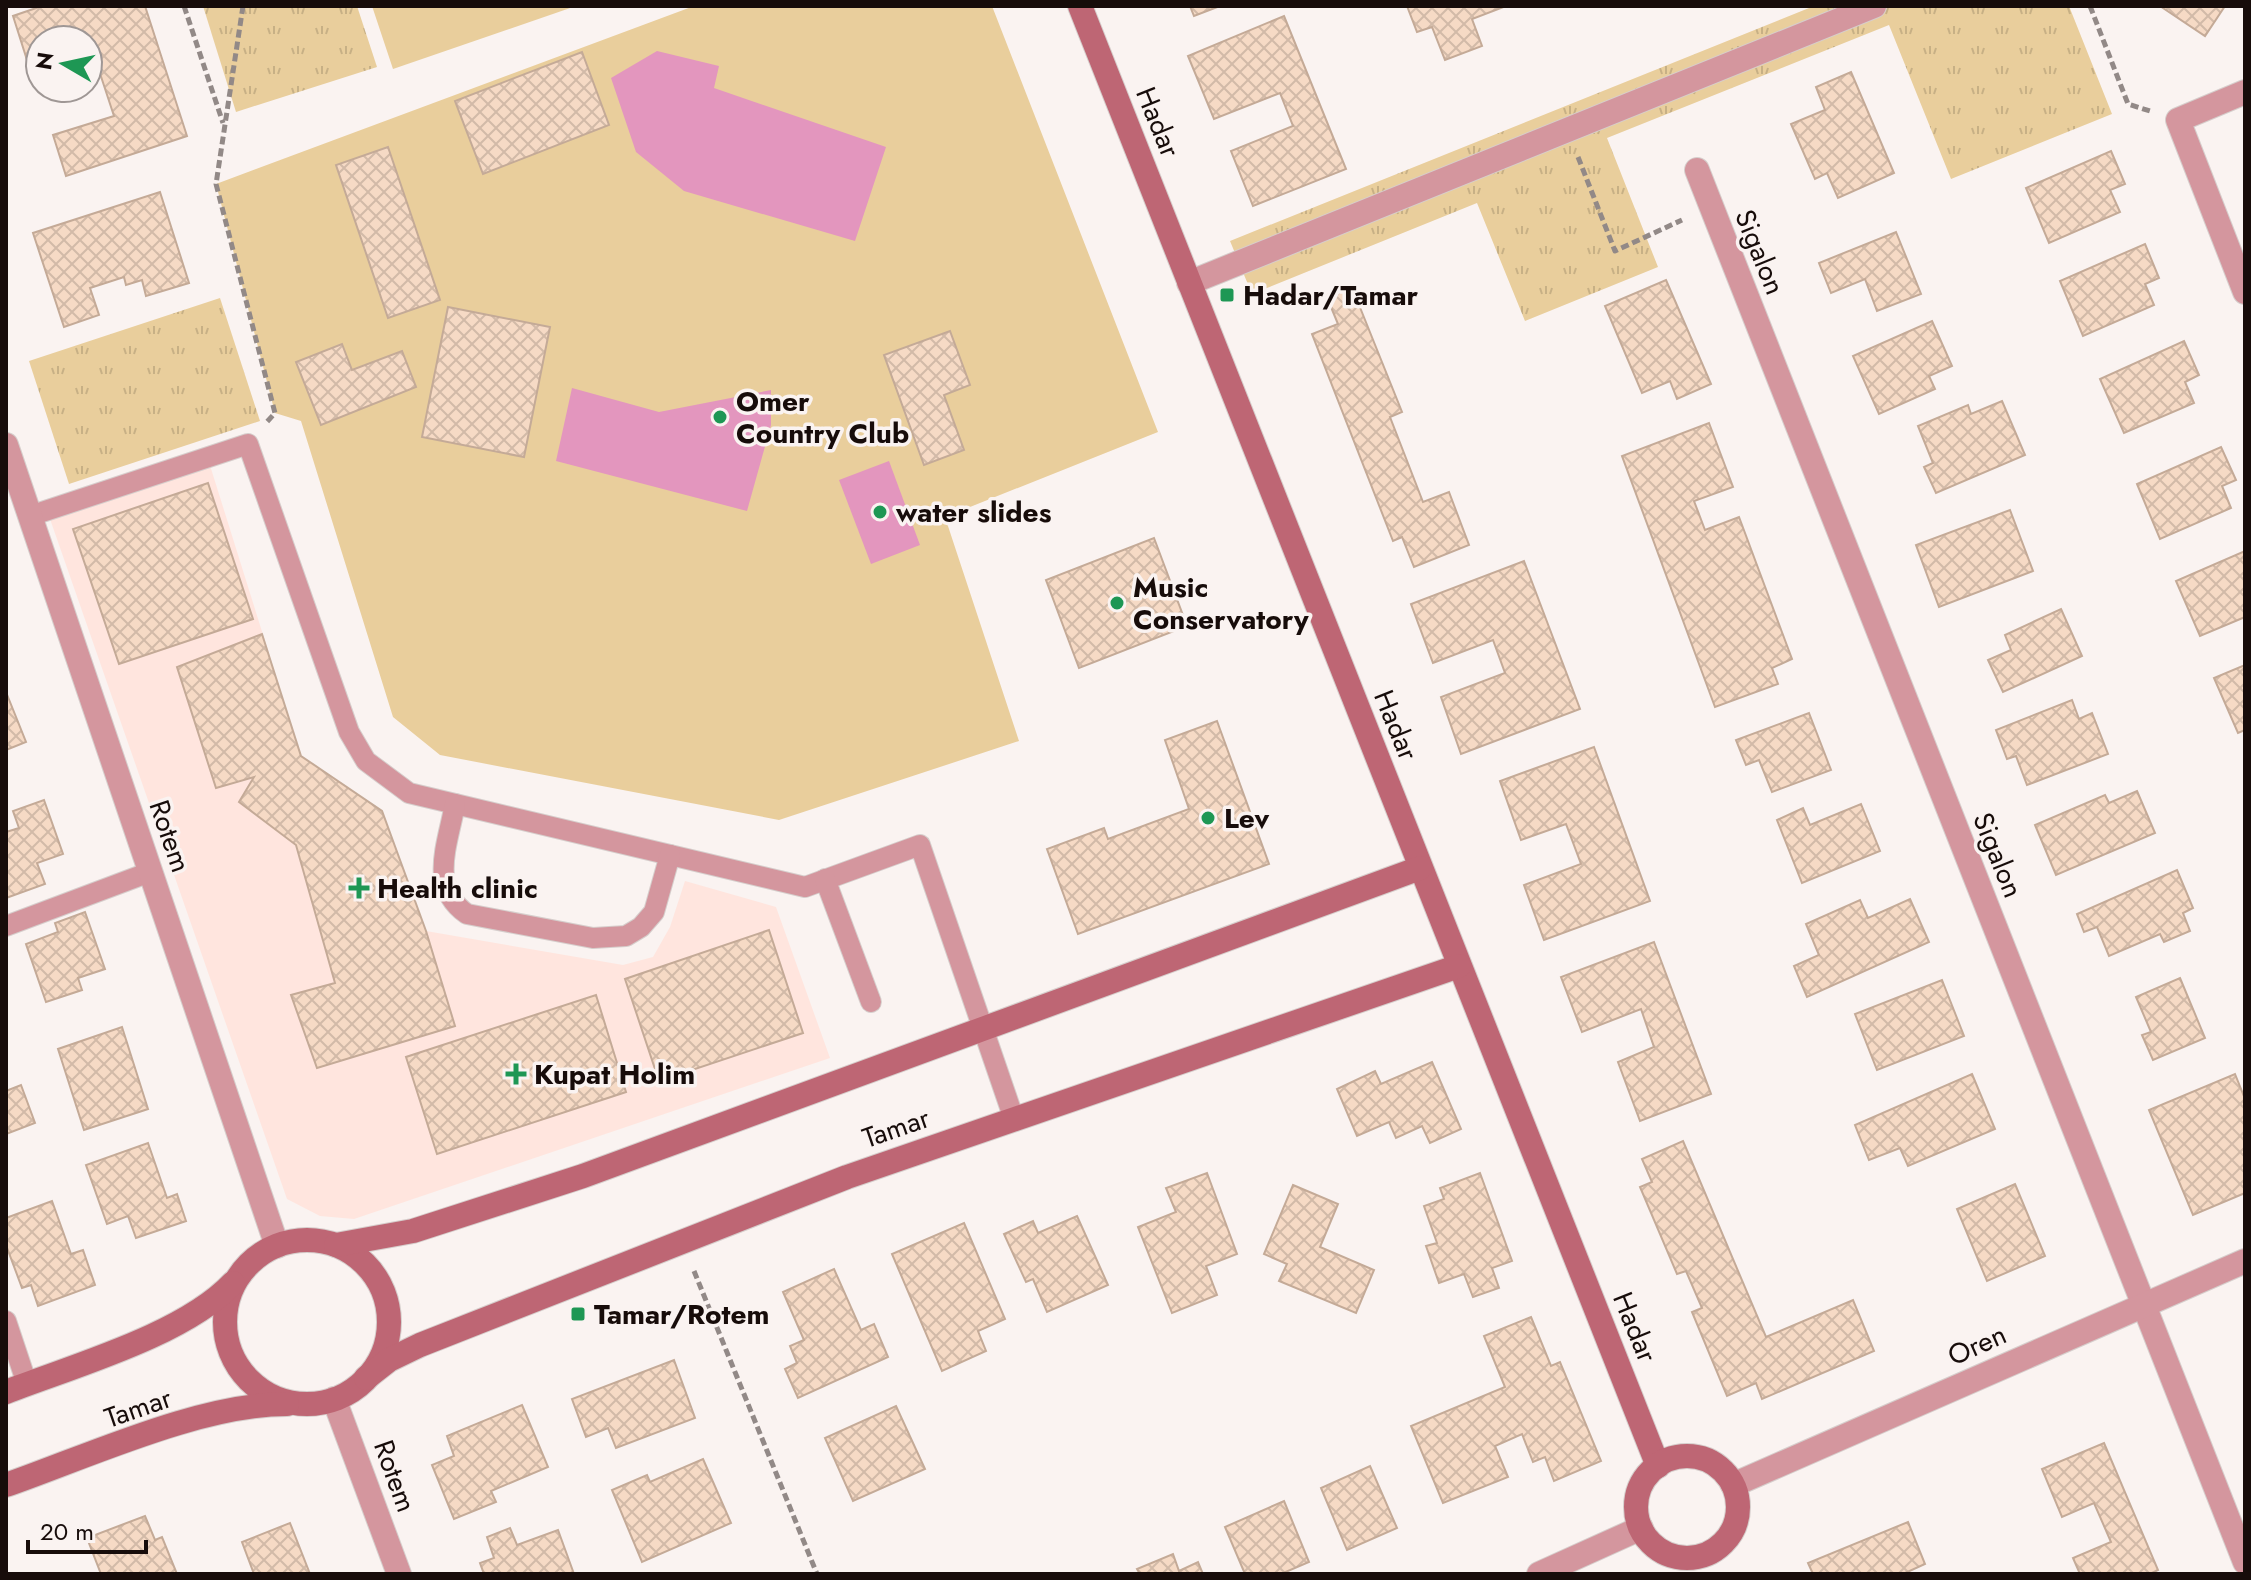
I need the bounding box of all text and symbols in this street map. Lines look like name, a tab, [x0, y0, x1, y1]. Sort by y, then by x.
north arrow	[24, 24, 104, 104]
text: N	[27, 50, 61, 72]
street label: Hadar	[1125, 81, 1191, 164]
street label: Sigalon	[1724, 203, 1796, 301]
place label: Hadar/Tamar	[1243, 275, 1418, 316]
marker: Hadar/Tamar	[1218, 286, 1236, 304]
place label: Omer Country Club	[736, 381, 909, 454]
marker: Omer Country Club	[711, 408, 729, 426]
place label: water slides	[895, 492, 1052, 533]
marker: water slides	[871, 503, 889, 521]
place label: Music Conservatory	[1133, 567, 1309, 640]
marker: Music Conservatory	[1108, 594, 1126, 612]
street label: Hadar	[1363, 684, 1429, 767]
street label: Rotem	[139, 794, 201, 878]
place label: Lev	[1224, 798, 1269, 839]
street label: Sigalon	[1962, 806, 2034, 904]
marker: Lev	[1199, 809, 1217, 827]
place label: Health clinic	[377, 868, 538, 909]
marker: Health clinic	[348, 877, 370, 899]
place label: Kupat Holim	[534, 1054, 695, 1095]
marker: Kupat Holim	[505, 1063, 527, 1085]
street label: Tamar	[857, 1097, 935, 1159]
street label: Hadar	[1602, 1286, 1668, 1369]
place label: Tamar/Rotem	[594, 1294, 769, 1335]
marker: Tamar/Rotem	[569, 1305, 587, 1323]
street label: Oren	[1941, 1314, 2013, 1376]
street label: Tamar	[99, 1377, 177, 1439]
street label: Rotem	[363, 1434, 427, 1518]
scale bar	[28, 1504, 146, 1554]
text: 20 m	[40, 1514, 94, 1549]

